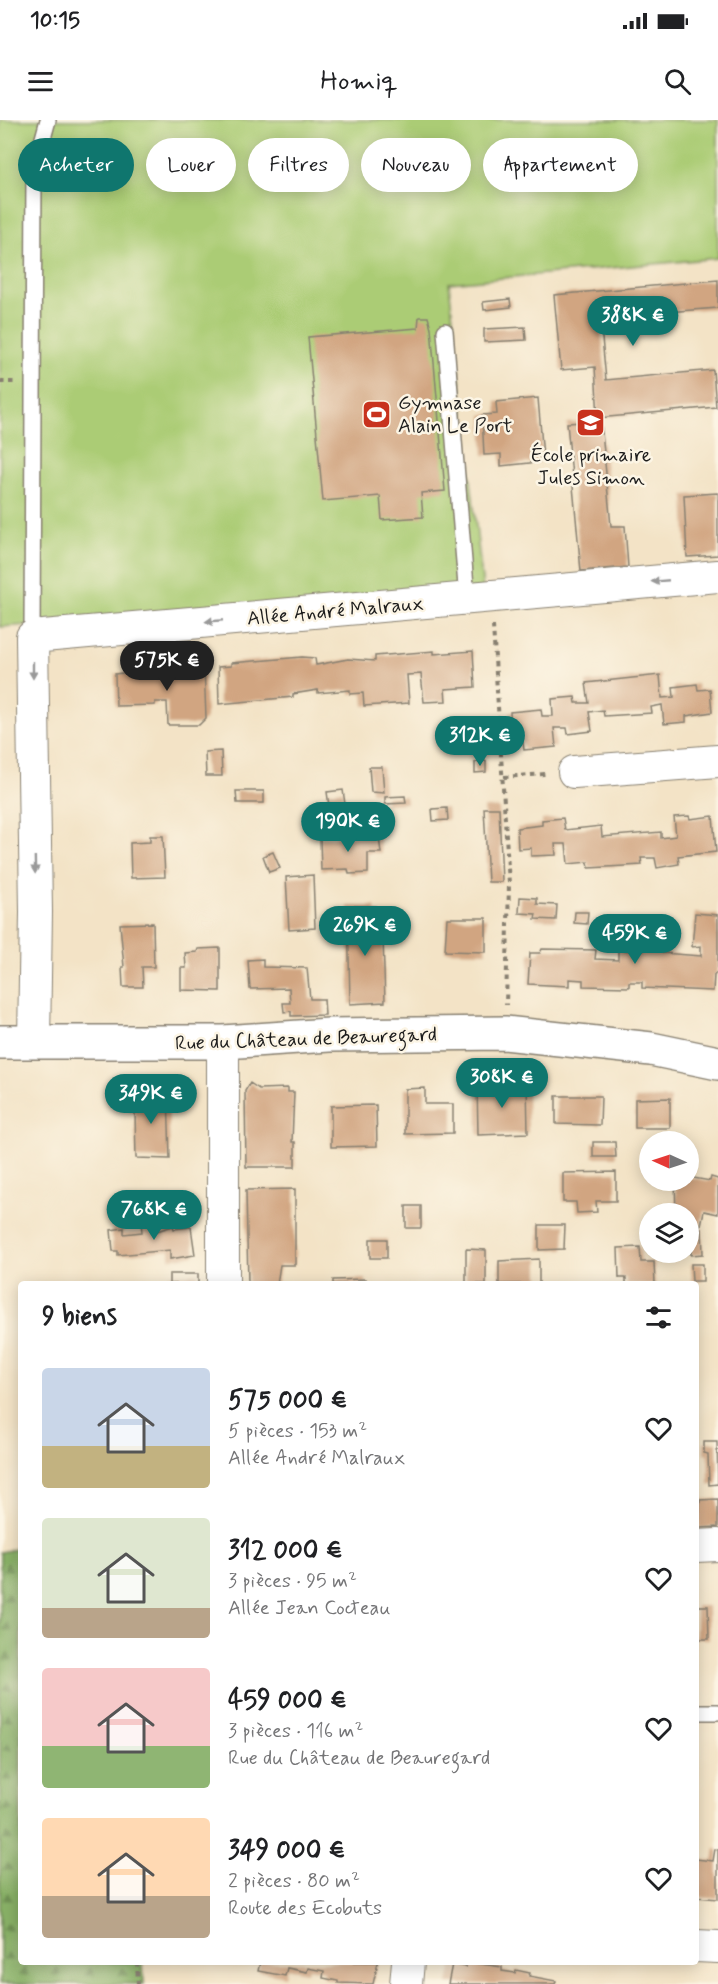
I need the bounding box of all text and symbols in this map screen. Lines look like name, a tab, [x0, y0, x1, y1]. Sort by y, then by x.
text: 10:15	[30, 7, 80, 35]
text: Homiq	[320, 64, 398, 99]
icon: menu	[24, 65, 57, 98]
icon: search	[661, 65, 694, 98]
chip: Acheter	[18, 138, 134, 192]
chip: Louer	[146, 138, 236, 192]
chip: Filtres	[248, 138, 349, 192]
chip: Nouveau	[361, 138, 471, 192]
chip: Appartement	[483, 138, 638, 192]
pin: 388K €	[584, 296, 682, 347]
text: 388K €	[601, 302, 665, 329]
place label: Gymnase Alain Le Port	[398, 390, 512, 440]
sports icon: Gymnase Alain Le Port	[361, 398, 393, 430]
school or university icon: École primaire Jules Simon	[575, 407, 607, 439]
place label: École primaire Jules Simon	[531, 442, 651, 492]
one-way arrow	[650, 577, 669, 586]
street label: Allée André Malraux	[246, 590, 425, 633]
one-way arrow	[205, 616, 224, 626]
pin: 575K €	[118, 641, 216, 692]
text: 575K €	[134, 647, 200, 674]
one-way arrow	[28, 661, 38, 680]
pin: 312K €	[431, 716, 529, 767]
text: 312K €	[449, 722, 511, 749]
pin: 190K €	[299, 802, 397, 853]
text: 190K €	[315, 808, 381, 835]
one-way arrow	[31, 856, 40, 875]
pin: 269K €	[316, 906, 414, 957]
text: 269K €	[333, 912, 397, 939]
pin: 459K €	[586, 914, 684, 965]
text: 459K €	[602, 920, 668, 947]
street label: Rue du Château de Beauregard	[175, 1021, 438, 1060]
pin: 308K €	[453, 1058, 551, 1109]
text: 308K €	[470, 1064, 534, 1091]
pin: 349K €	[102, 1074, 200, 1125]
text: 349K €	[119, 1080, 183, 1107]
north arrow	[639, 1131, 699, 1191]
map controls	[639, 1131, 699, 1263]
pin: 768K €	[105, 1190, 203, 1241]
text: 768K €	[121, 1196, 187, 1223]
button: layers	[639, 1203, 699, 1263]
text: 9 biens	[42, 1300, 117, 1334]
icon: filters	[642, 1301, 675, 1334]
text: 575 000 €	[228, 1384, 347, 1418]
icon: home	[90, 1392, 162, 1464]
icon: heart	[642, 1412, 675, 1445]
text: 5 pièces · 153 m²	[228, 1418, 367, 1445]
text: Allée André Malraux	[228, 1445, 405, 1472]
text: 312 000 €	[228, 1534, 343, 1568]
icon: home	[90, 1542, 162, 1614]
icon: heart	[642, 1562, 675, 1595]
text: 3 pièces · 95 m²	[228, 1568, 357, 1595]
text: Allée Jean Cocteau	[228, 1595, 390, 1622]
text: 459 000 €	[228, 1684, 347, 1718]
icon: home	[90, 1692, 162, 1764]
icon: heart	[642, 1712, 675, 1745]
text: 3 pièces · 116 m²	[228, 1718, 363, 1745]
text: Rue du Château de Beauregard	[228, 1745, 490, 1772]
text: 349 000 €	[228, 1834, 345, 1868]
icon: home	[90, 1842, 162, 1914]
icon: heart	[642, 1862, 675, 1895]
text: 2 pièces · 80 m²	[228, 1868, 360, 1895]
text: Route des Ecobuts	[228, 1895, 382, 1922]

